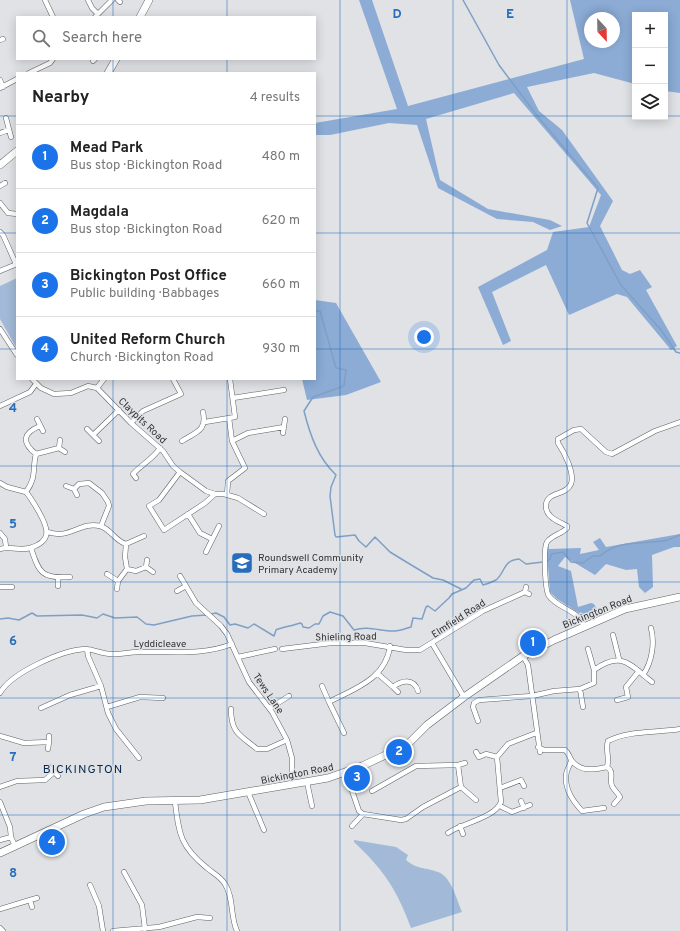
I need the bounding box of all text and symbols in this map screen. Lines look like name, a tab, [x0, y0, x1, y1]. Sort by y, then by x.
text: D	[392, 7, 402, 23]
text: E	[506, 7, 514, 23]
north arrow	[584, 12, 620, 48]
map controls	[632, 12, 668, 120]
button: +	[632, 12, 668, 48]
search box	[16, 16, 316, 60]
icon: search	[30, 27, 52, 49]
text: Search here	[62, 29, 142, 48]
button: −	[632, 48, 668, 84]
button: layers	[632, 84, 668, 120]
text: Nearby	[32, 87, 89, 109]
text: 4 results	[250, 90, 300, 106]
text: Mead Park	[70, 139, 144, 158]
text: 1	[42, 149, 48, 165]
text: 480 m	[262, 149, 300, 165]
text: Bus stop · Bickington Road	[70, 158, 222, 174]
text: Magdala	[70, 203, 129, 222]
text: 2	[41, 213, 49, 229]
text: 620 m	[262, 213, 300, 229]
text: Bus stop · Bickington Road	[70, 222, 222, 238]
text: Bickington Post Office	[70, 267, 227, 286]
text: 3	[41, 277, 49, 293]
text: 660 m	[262, 277, 300, 293]
text: Public building · Babbages	[70, 286, 219, 302]
your location	[414, 327, 434, 347]
text: United Reform Church	[70, 331, 225, 350]
text: 4	[41, 341, 49, 357]
text: 930 m	[262, 341, 300, 357]
text: Church · Bickington Road	[70, 350, 214, 366]
street label: Claypits Road	[115, 395, 169, 447]
text: 4	[9, 401, 17, 417]
text: 5	[9, 517, 17, 533]
school or university icon: Roundswell Community Primary Academy	[229, 550, 255, 576]
place label: Roundswell Community Primary Academy	[258, 552, 364, 577]
street label: Bickington Road	[561, 593, 634, 632]
street label: Elmfield Road	[429, 597, 488, 642]
pin: 1	[520, 628, 546, 658]
street label: Shieling Road	[315, 630, 377, 645]
text: 6	[9, 634, 17, 650]
street label: Lyddicleave	[134, 638, 186, 651]
street label: Tews Lane	[249, 671, 286, 717]
pin: 2	[386, 737, 412, 767]
text: 7	[10, 750, 17, 766]
street label: Bickington Road	[260, 761, 335, 788]
district label: BICKINGTON	[43, 762, 123, 778]
pin: 3	[344, 763, 370, 793]
pin: 4	[39, 827, 65, 857]
text: 8	[9, 866, 17, 882]

